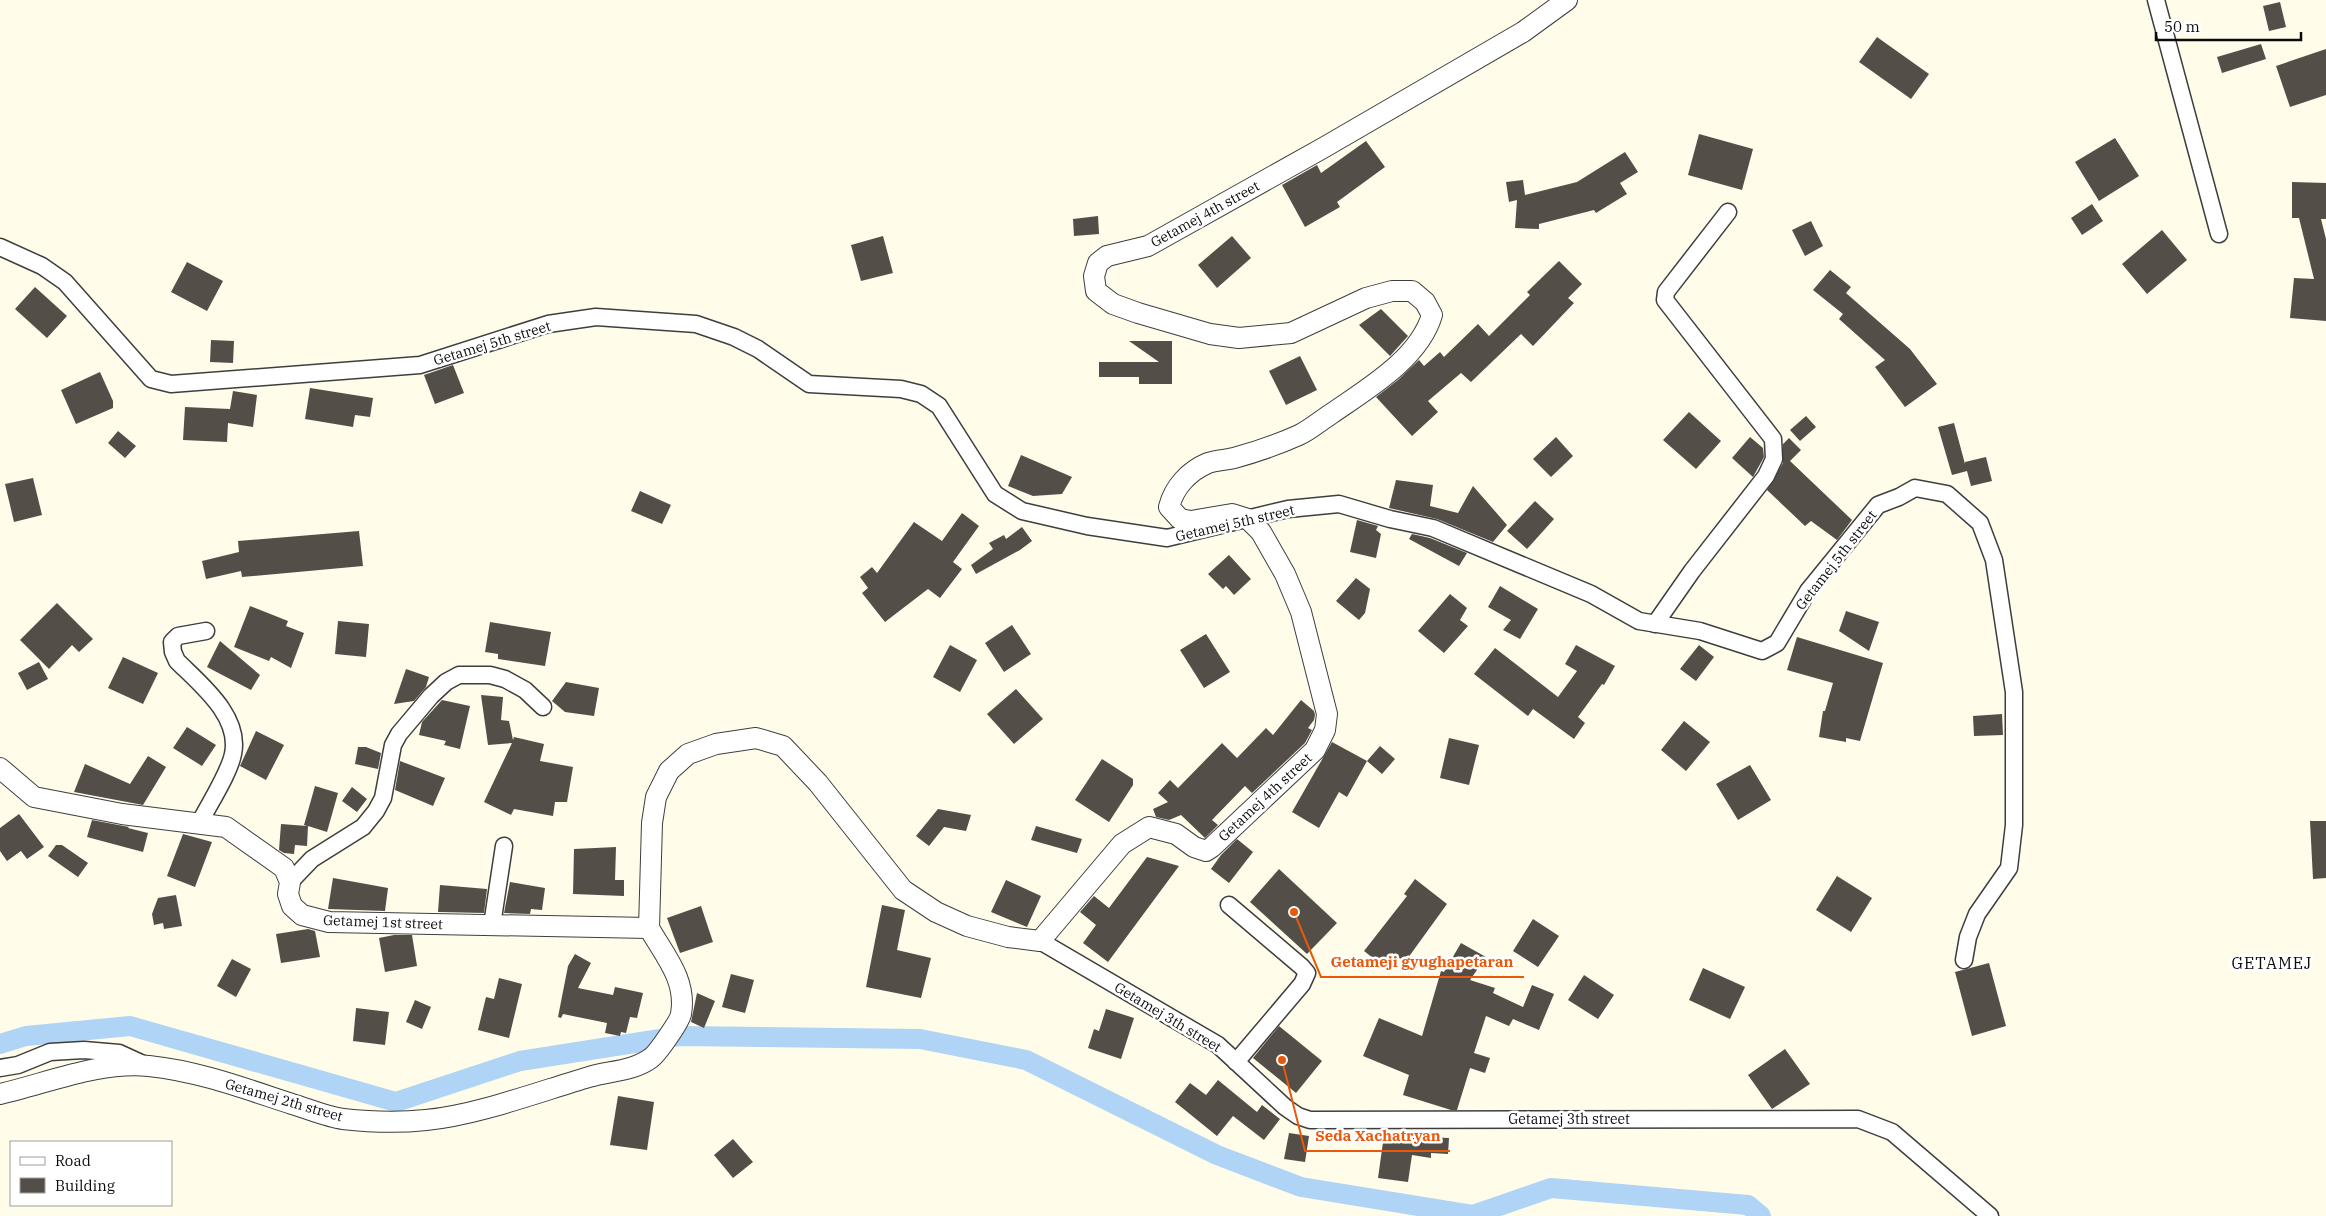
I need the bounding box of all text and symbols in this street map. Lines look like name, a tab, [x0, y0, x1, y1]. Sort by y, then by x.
scale bar	[2156, 10, 2301, 42]
text: 50 m	[2164, 17, 2200, 36]
street label: Getamej 4th street	[1147, 177, 1263, 251]
street label: Getamej 5th street	[431, 317, 553, 369]
street label: Getamej 5th street	[1174, 501, 1296, 545]
street label: Getamej 5th street	[1791, 506, 1881, 613]
street label: Getamej 4th street	[1214, 749, 1316, 845]
street label: Getamej 1st street	[323, 911, 443, 933]
callout: Getameji gyughapetaran	[1321, 947, 1524, 977]
text: Getameji gyughapetaran	[1331, 952, 1514, 971]
district label: GETAMEJ	[2232, 953, 2312, 973]
street label: Getamej 3th street	[1111, 978, 1225, 1056]
street label: Getamej 2th street	[223, 1075, 345, 1125]
street label: Getamej 3th street	[1508, 1110, 1630, 1128]
callout: Seda Xachatryan	[1305, 1121, 1450, 1151]
text: Seda Xachatryan	[1315, 1126, 1441, 1145]
legend	[10, 1141, 172, 1206]
text: Road	[55, 1151, 91, 1170]
text: Building	[55, 1176, 115, 1195]

